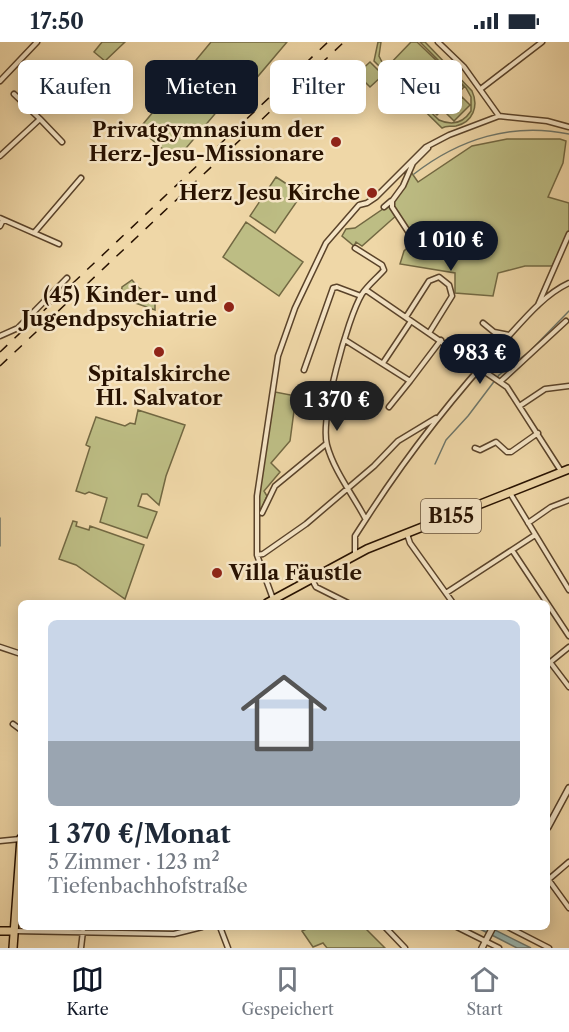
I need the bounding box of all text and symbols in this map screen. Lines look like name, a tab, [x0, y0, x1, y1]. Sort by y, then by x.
text: 17:50	[30, 8, 84, 35]
chip: Kaufen	[18, 60, 133, 114]
chip: Mieten	[145, 60, 258, 114]
chip: Filter	[270, 60, 366, 114]
chip: Neu	[378, 60, 462, 114]
place label: Privatgymnasium der Herz-Jesu-Missionare	[89, 117, 325, 166]
marker: Privatgymnasium der Herz-Jesu-Missionare	[329, 135, 343, 149]
place label: Herz Jesu Kirche	[179, 180, 360, 205]
marker: Herz Jesu Kirche	[365, 186, 379, 200]
pin: 1 010 €	[396, 221, 506, 272]
text: 1 010 €	[418, 228, 484, 252]
place label: (45) Kinder- und Jugendpsychiatrie	[18, 282, 217, 331]
marker: (45) Kinder- und Jugendpsychiatrie	[222, 300, 236, 314]
pin: 983 €	[438, 334, 522, 385]
text: 983 €	[453, 341, 507, 365]
marker: Spitalskirche Hl. Salvator	[152, 345, 166, 359]
place label: Spitalskirche Hl. Salvator	[88, 361, 230, 410]
pin: 1 370 €	[282, 381, 392, 432]
text: 1 370 €	[304, 388, 370, 412]
road number: B155	[421, 499, 481, 533]
place label: Villa Fäustle	[228, 560, 362, 585]
marker: Villa Fäustle	[210, 566, 224, 580]
icon: home	[230, 659, 338, 767]
text: 1 370 €/Monat	[48, 818, 231, 850]
text: 5 Zimmer · 123 m²	[48, 850, 220, 874]
text: Tiefenbachhofstraße	[48, 874, 248, 898]
tab: Karte	[66, 963, 109, 1019]
tab: Gespeichert	[241, 963, 334, 1019]
tab: Start	[467, 963, 503, 1019]

